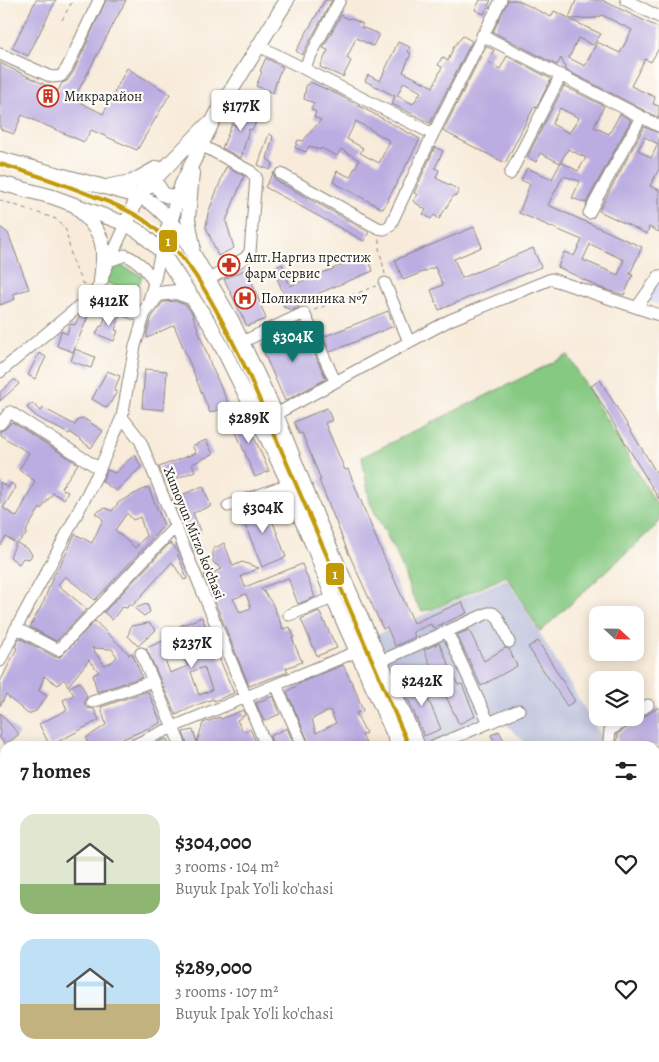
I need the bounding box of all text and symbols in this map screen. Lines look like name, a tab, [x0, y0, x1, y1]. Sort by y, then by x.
building icon: Микрарайон	[36, 84, 60, 108]
place label: Микрарайон	[64, 87, 142, 106]
pin: $177K	[206, 90, 276, 132]
text: $177K	[222, 95, 260, 117]
line badge: 1	[158, 229, 178, 253]
text: 1	[165, 232, 171, 251]
place label: Апт.Наргиз престиж фарм сервис	[244, 248, 371, 283]
pharmacy icon: Апт.Наргиз престиж фарм сервис	[217, 253, 241, 277]
pin: $412K	[74, 284, 144, 327]
hospital icon: Поликлиника №7	[233, 286, 257, 310]
place label: Поликлиника №7	[261, 289, 367, 308]
text: $412K	[90, 290, 128, 312]
pin: $304K	[258, 320, 328, 363]
text: $304K	[273, 326, 313, 348]
pin: $289K	[214, 402, 284, 444]
text: $289K	[229, 407, 269, 429]
street label: Xumoyun Mirzo ko'chasi	[159, 464, 229, 602]
pin: $304K	[228, 492, 298, 534]
text: $304K	[243, 497, 283, 519]
line badge: 1	[325, 562, 345, 586]
text: 1	[332, 565, 338, 584]
north arrow	[589, 606, 644, 661]
map controls	[589, 606, 644, 726]
pin: $237K	[157, 626, 227, 669]
text: $237K	[172, 632, 212, 654]
pin: $242K	[387, 664, 457, 707]
text: $242K	[402, 670, 442, 692]
button: layers	[589, 671, 644, 726]
text: 7 homes	[20, 757, 91, 785]
icon: filters	[612, 757, 640, 785]
text: $304,000	[175, 828, 252, 856]
icon: home	[60, 834, 120, 894]
icon: heart	[612, 850, 640, 878]
text: 3 rooms · 104 m²	[175, 856, 279, 878]
text: Buyuk Ipak Yo'li ko'chasi	[175, 878, 333, 900]
text: $289,000	[175, 953, 252, 981]
icon: home	[60, 959, 120, 1019]
icon: heart	[612, 975, 640, 1003]
text: 3 rooms · 107 m²	[175, 981, 278, 1003]
text: Buyuk Ipak Yo'li ko'chasi	[175, 1003, 333, 1025]

